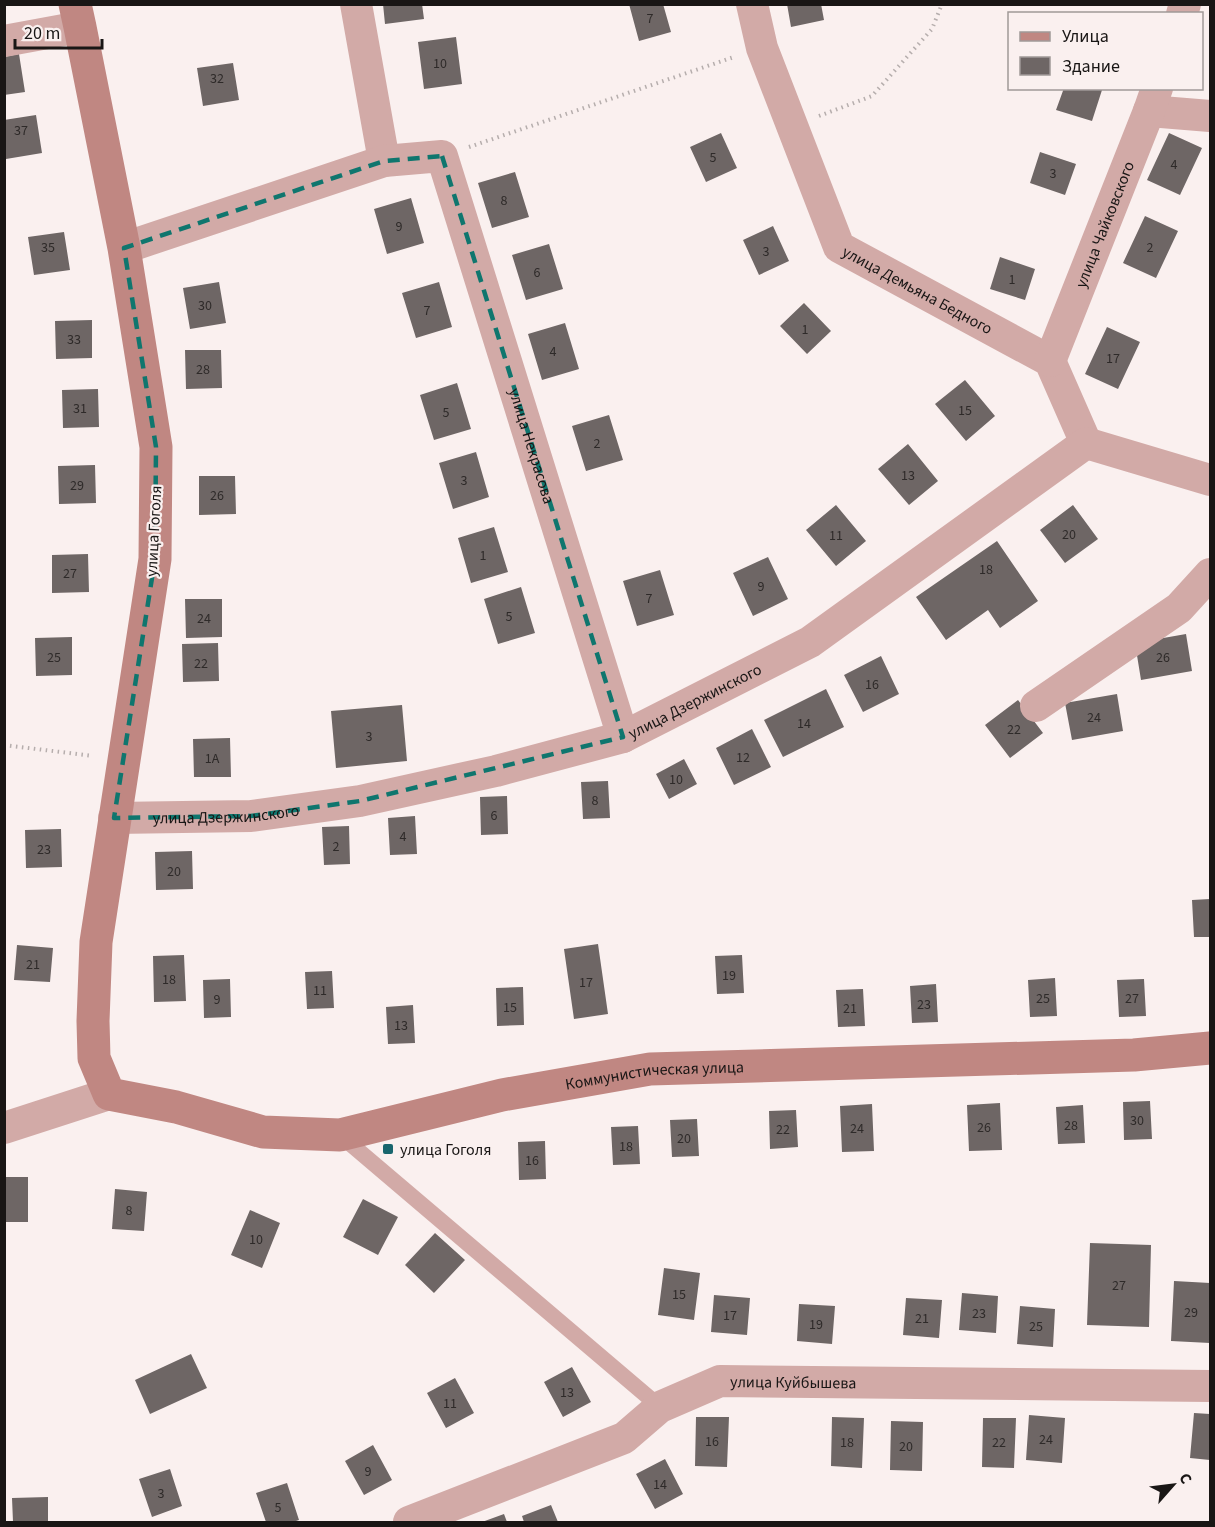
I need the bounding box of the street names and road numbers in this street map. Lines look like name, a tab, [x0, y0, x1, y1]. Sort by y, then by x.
street label: улица Чайковского	[1070, 158, 1140, 291]
street label: улица Демьяна Бедного	[838, 241, 996, 340]
street label: улица Некрасова	[503, 386, 560, 507]
street label: улица Гоголя	[141, 485, 167, 577]
street label: улица Дзержинского	[625, 659, 765, 745]
street label: улица Дзержинского	[152, 799, 301, 829]
street label: Коммунистическая улица	[564, 1056, 744, 1096]
street label: улица Куйбышева	[730, 1371, 857, 1394]

